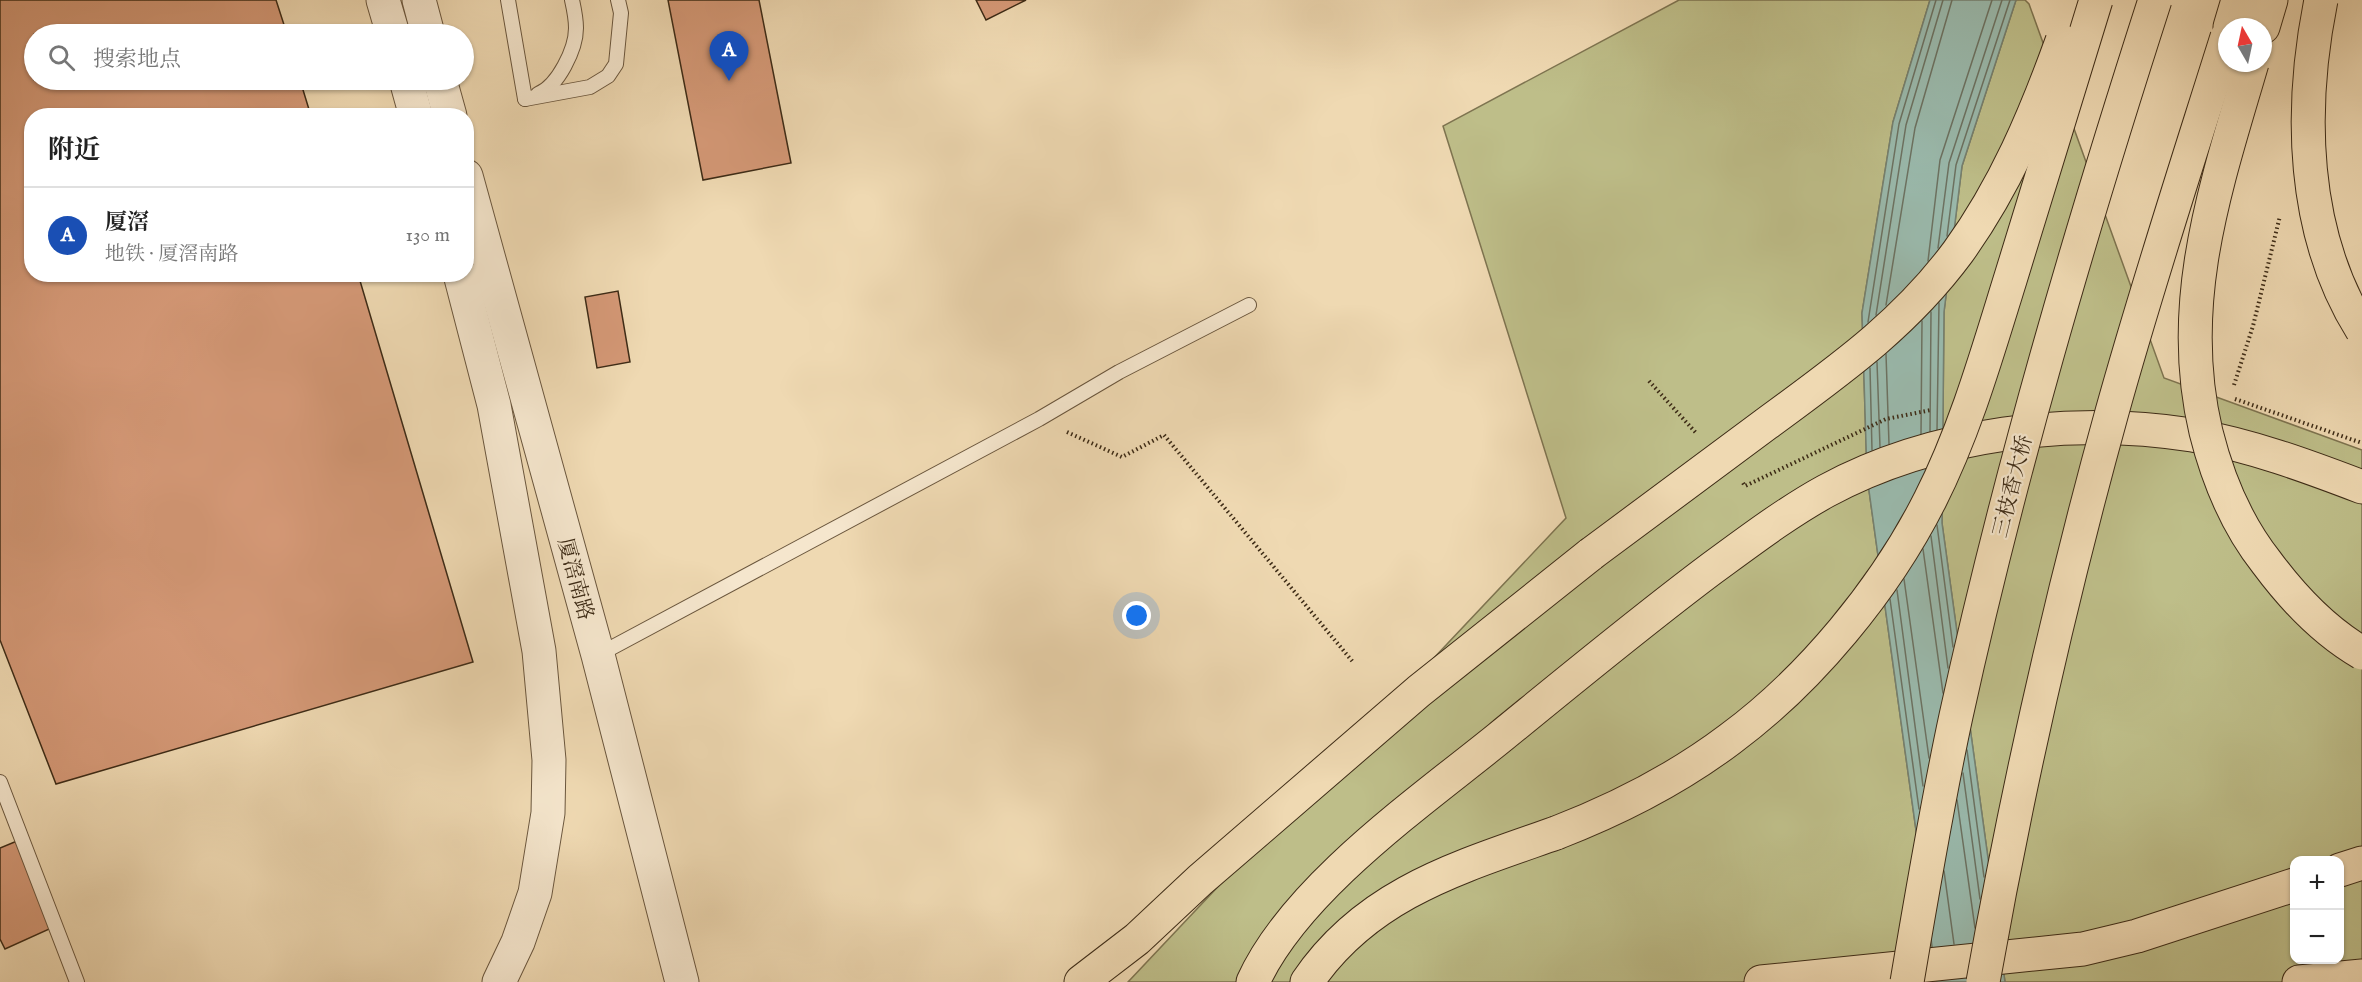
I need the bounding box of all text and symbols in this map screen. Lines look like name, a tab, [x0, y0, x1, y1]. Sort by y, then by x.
north arrow	[2218, 18, 2272, 72]
search box	[24, 24, 474, 90]
pin: A	[710, 32, 748, 81]
icon: search	[45, 41, 78, 74]
text: 搜索地点	[93, 46, 181, 74]
text: 附近	[48, 134, 100, 167]
text: 厦滘	[105, 209, 149, 237]
text: A	[61, 223, 74, 248]
text: 130 m	[405, 223, 450, 248]
text: 地铁 · 厦滘南路	[105, 242, 238, 267]
street label: 三枝香大桥	[1988, 432, 2039, 541]
street label: 厦滘南路	[551, 535, 598, 623]
your location	[1122, 601, 1151, 630]
map controls	[2290, 856, 2344, 964]
button: +	[2290, 856, 2344, 910]
button: −	[2290, 910, 2344, 964]

